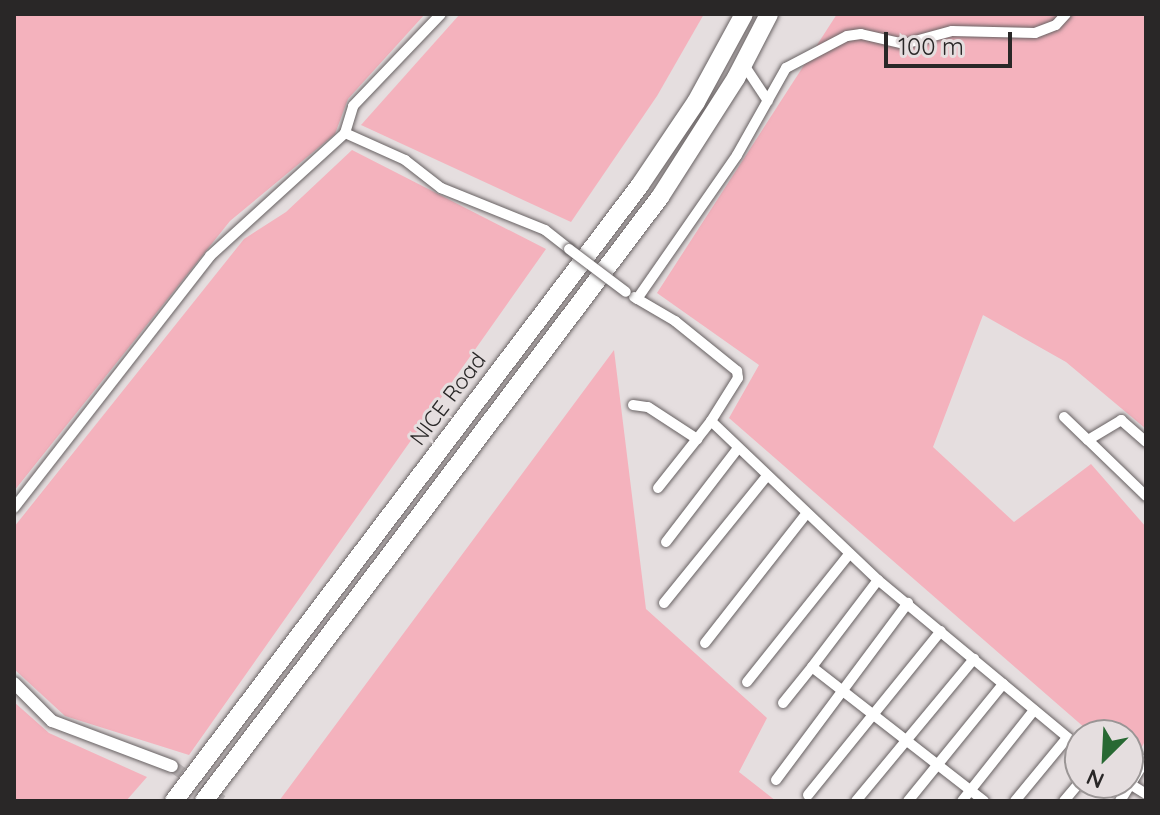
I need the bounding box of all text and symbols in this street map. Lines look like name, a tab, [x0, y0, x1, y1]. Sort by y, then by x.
scale bar	[888, 16, 1016, 66]
text: 100 m	[898, 31, 964, 61]
street label: NICE Road	[405, 348, 491, 450]
north arrow	[1064, 719, 1144, 799]
text: N	[1082, 763, 1108, 795]

